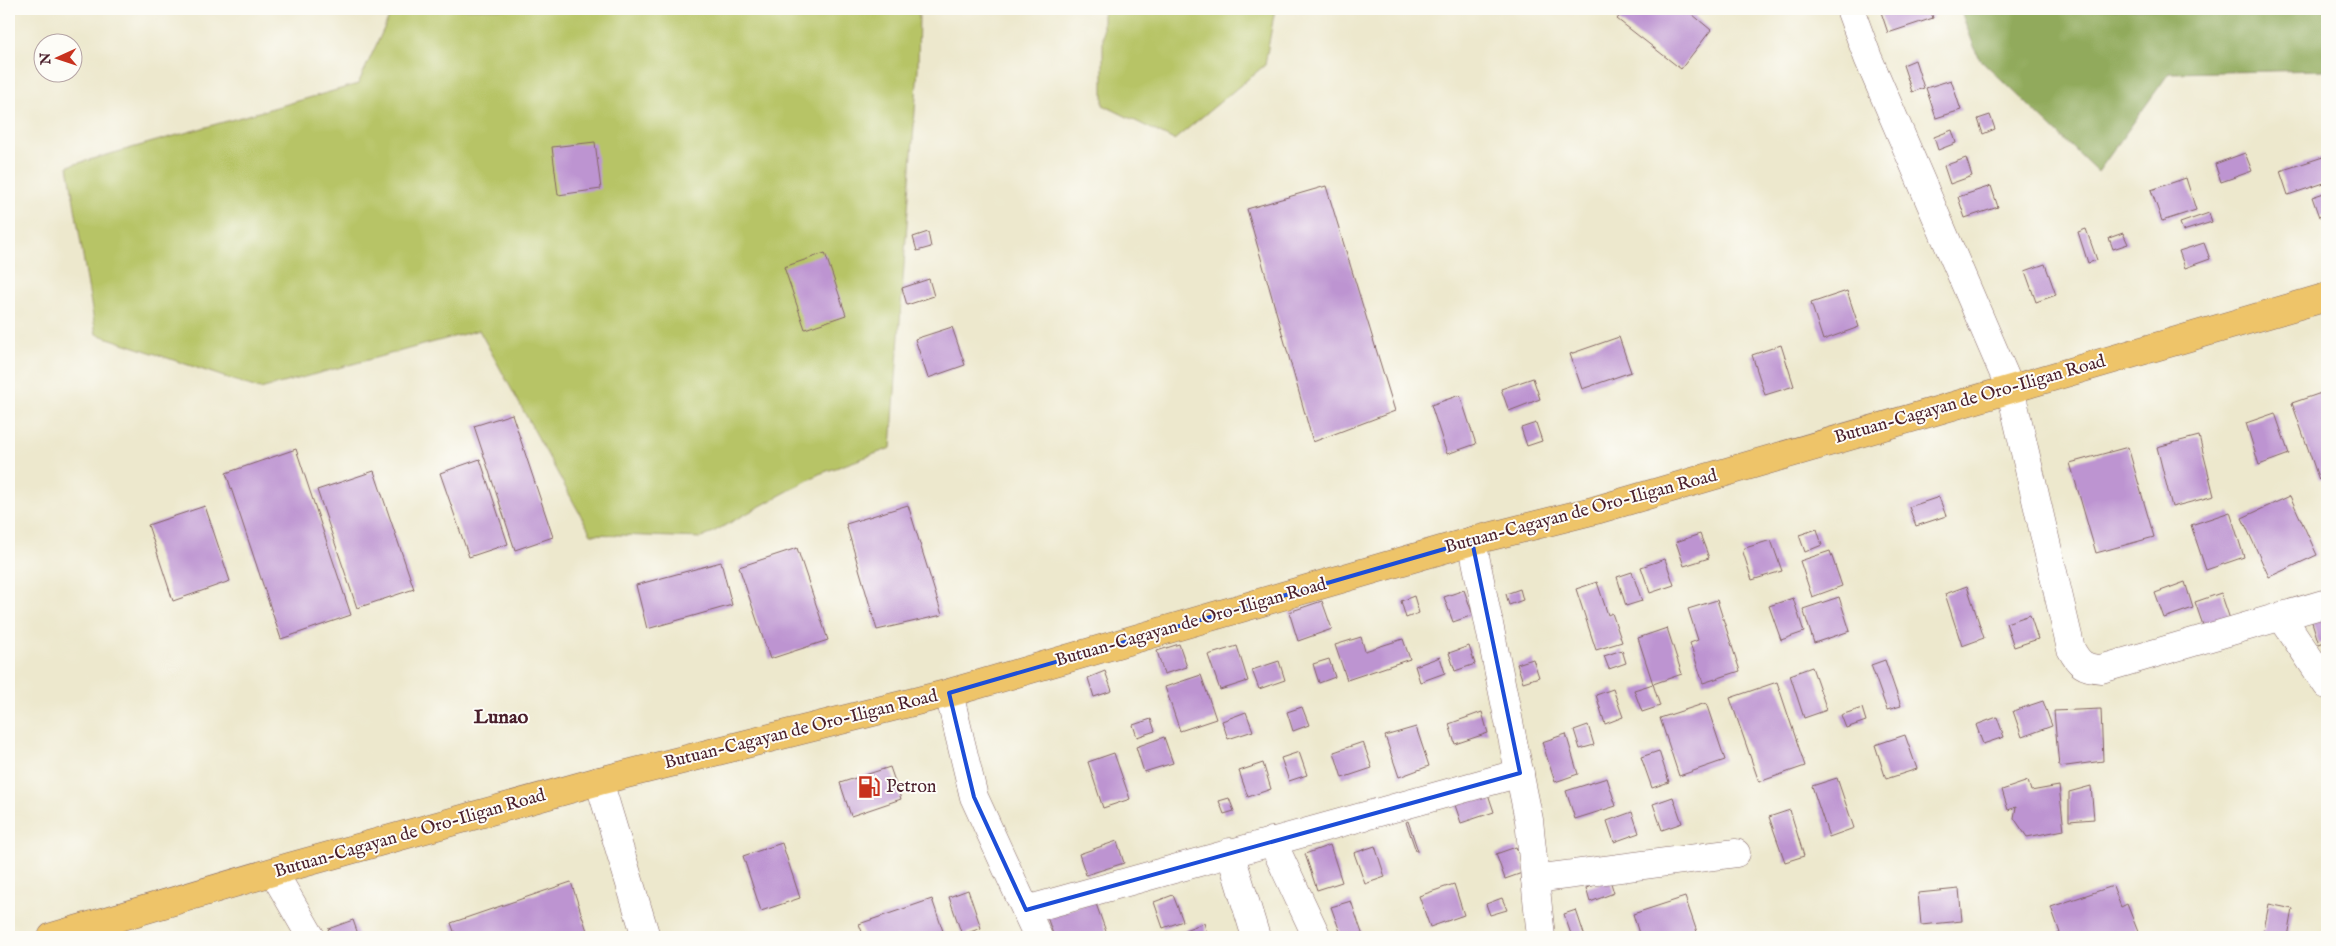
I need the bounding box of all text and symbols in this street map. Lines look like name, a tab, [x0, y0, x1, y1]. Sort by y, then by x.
north arrow	[32, 32, 82, 82]
text: N	[37, 52, 55, 66]
street label: Butuan-Cagayan de Oro-Iligan Road	[1832, 350, 2109, 450]
street label: Butuan-Cagayan de Oro-Iligan Road	[1442, 464, 1720, 559]
street label: Butuan-Cagayan de Oro-Iligan Road	[1053, 573, 1330, 673]
street label: Butuan-Cagayan de Oro-Iligan Road	[662, 685, 941, 775]
district label: Lunao	[474, 705, 529, 730]
fuel station icon: Petron	[856, 774, 882, 800]
place label: Petron	[886, 776, 937, 799]
street label: Butuan-Cagayan de Oro-Iligan Road	[272, 784, 549, 884]

